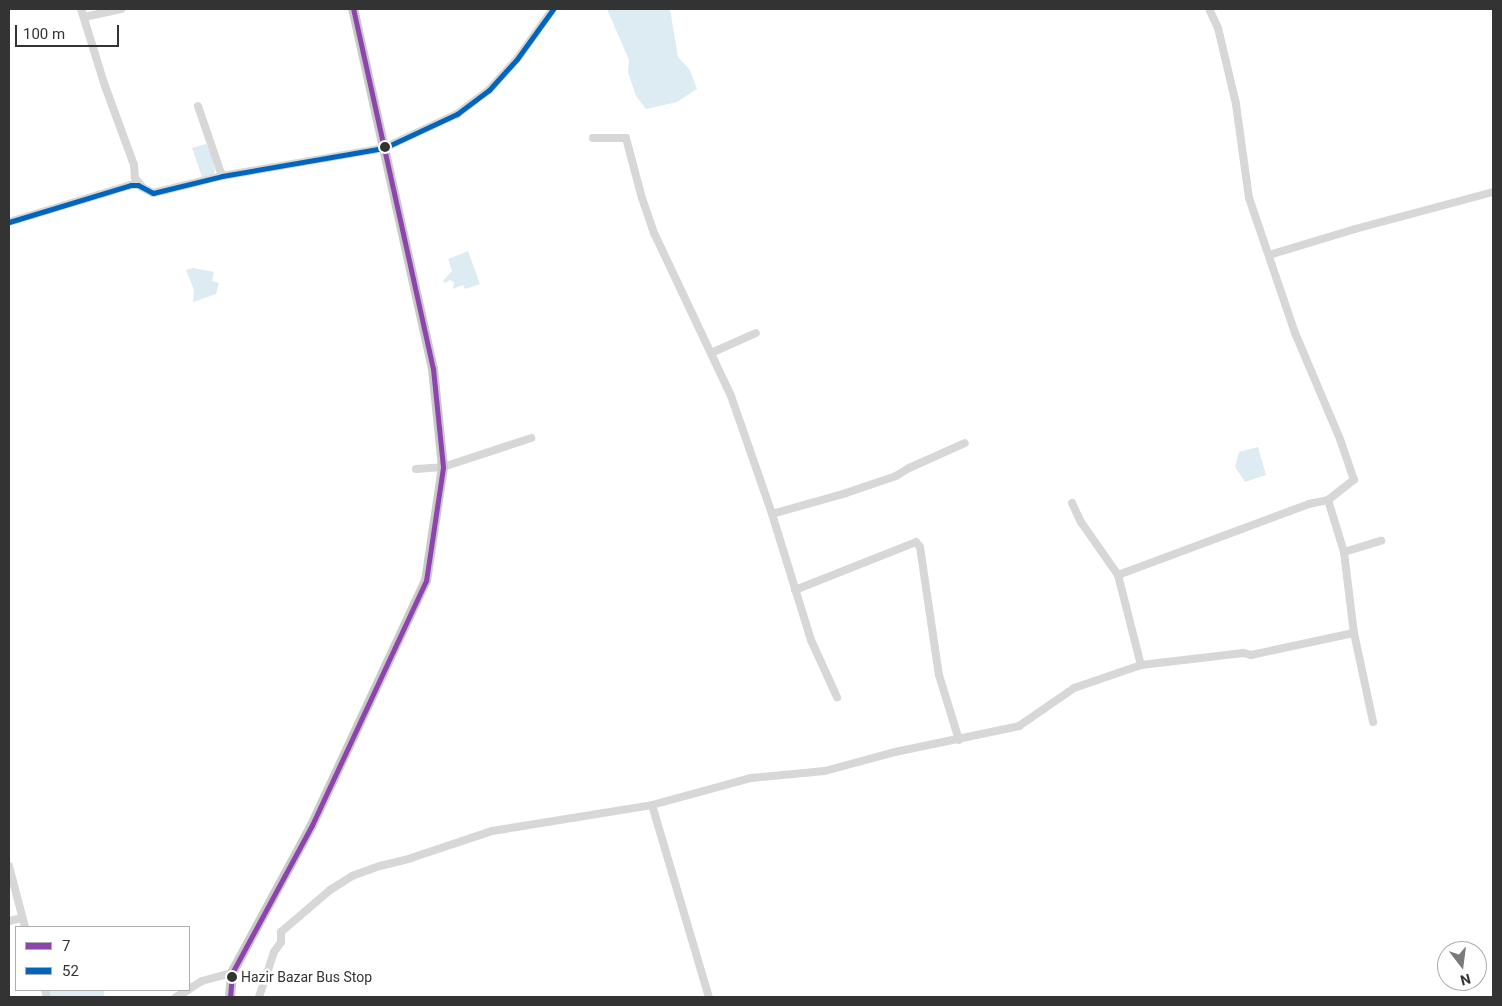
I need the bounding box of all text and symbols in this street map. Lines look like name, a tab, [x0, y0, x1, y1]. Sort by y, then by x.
scale bar	[18, 15, 121, 47]
text: 100 m	[23, 25, 65, 43]
unlabelled marker	[380, 142, 390, 152]
legend	[15, 926, 190, 991]
text: 7	[62, 937, 70, 955]
north arrow	[1437, 941, 1487, 991]
text: 52	[62, 962, 79, 980]
place label: Hazir Bazar Bus Stop	[241, 969, 372, 985]
text: N	[1459, 971, 1472, 989]
marker: Hazir Bazar Bus Stop	[227, 972, 237, 982]

